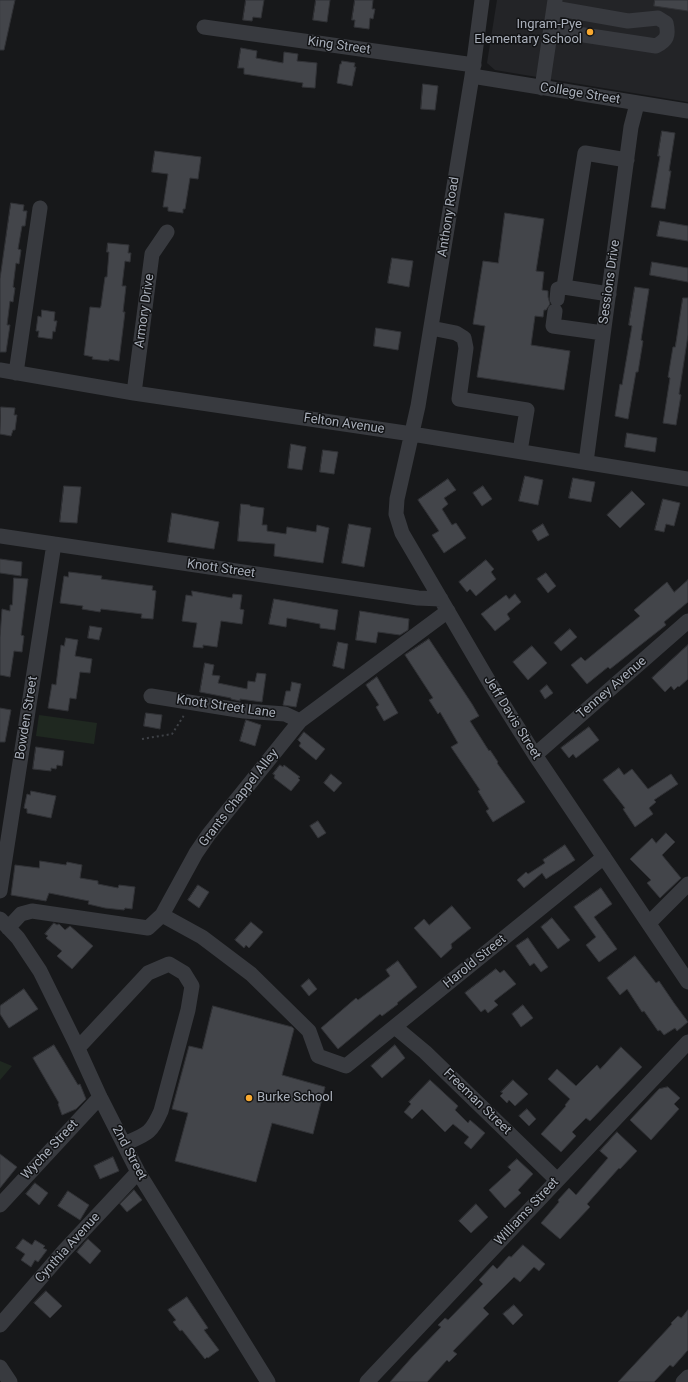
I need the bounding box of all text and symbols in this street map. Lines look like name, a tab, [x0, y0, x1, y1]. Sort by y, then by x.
place label: Ingram-Pye Elementary School	[474, 17, 582, 48]
marker: Ingram-Pye Elementary School	[585, 27, 595, 37]
street label: King Street	[307, 34, 371, 58]
street label: College Street	[539, 80, 621, 108]
street label: Anthony Road	[435, 176, 463, 258]
street label: Sessions Drive	[596, 239, 624, 325]
street label: Armory Drive	[132, 273, 158, 349]
street label: Felton Avenue	[303, 411, 385, 437]
street label: Knott Street	[186, 557, 256, 581]
street label: Tenney Avenue	[574, 654, 650, 722]
street label: Jeff Davis Street	[480, 673, 544, 763]
street label: Bowden Street	[13, 675, 41, 761]
street label: Knott Street Lane	[175, 692, 277, 722]
street label: Grants Chappel Alley	[196, 746, 282, 850]
street label: Harold Street	[441, 932, 509, 992]
street label: Freeman Street	[440, 1066, 514, 1138]
place label: Burke School	[257, 1090, 333, 1106]
marker: Burke School	[244, 1093, 254, 1103]
street label: Wyche Street	[18, 1117, 82, 1183]
street label: 2nd Street	[108, 1123, 150, 1183]
street label: Williams Street	[492, 1175, 562, 1249]
street label: Cynthia Avenue	[32, 1210, 104, 1286]

